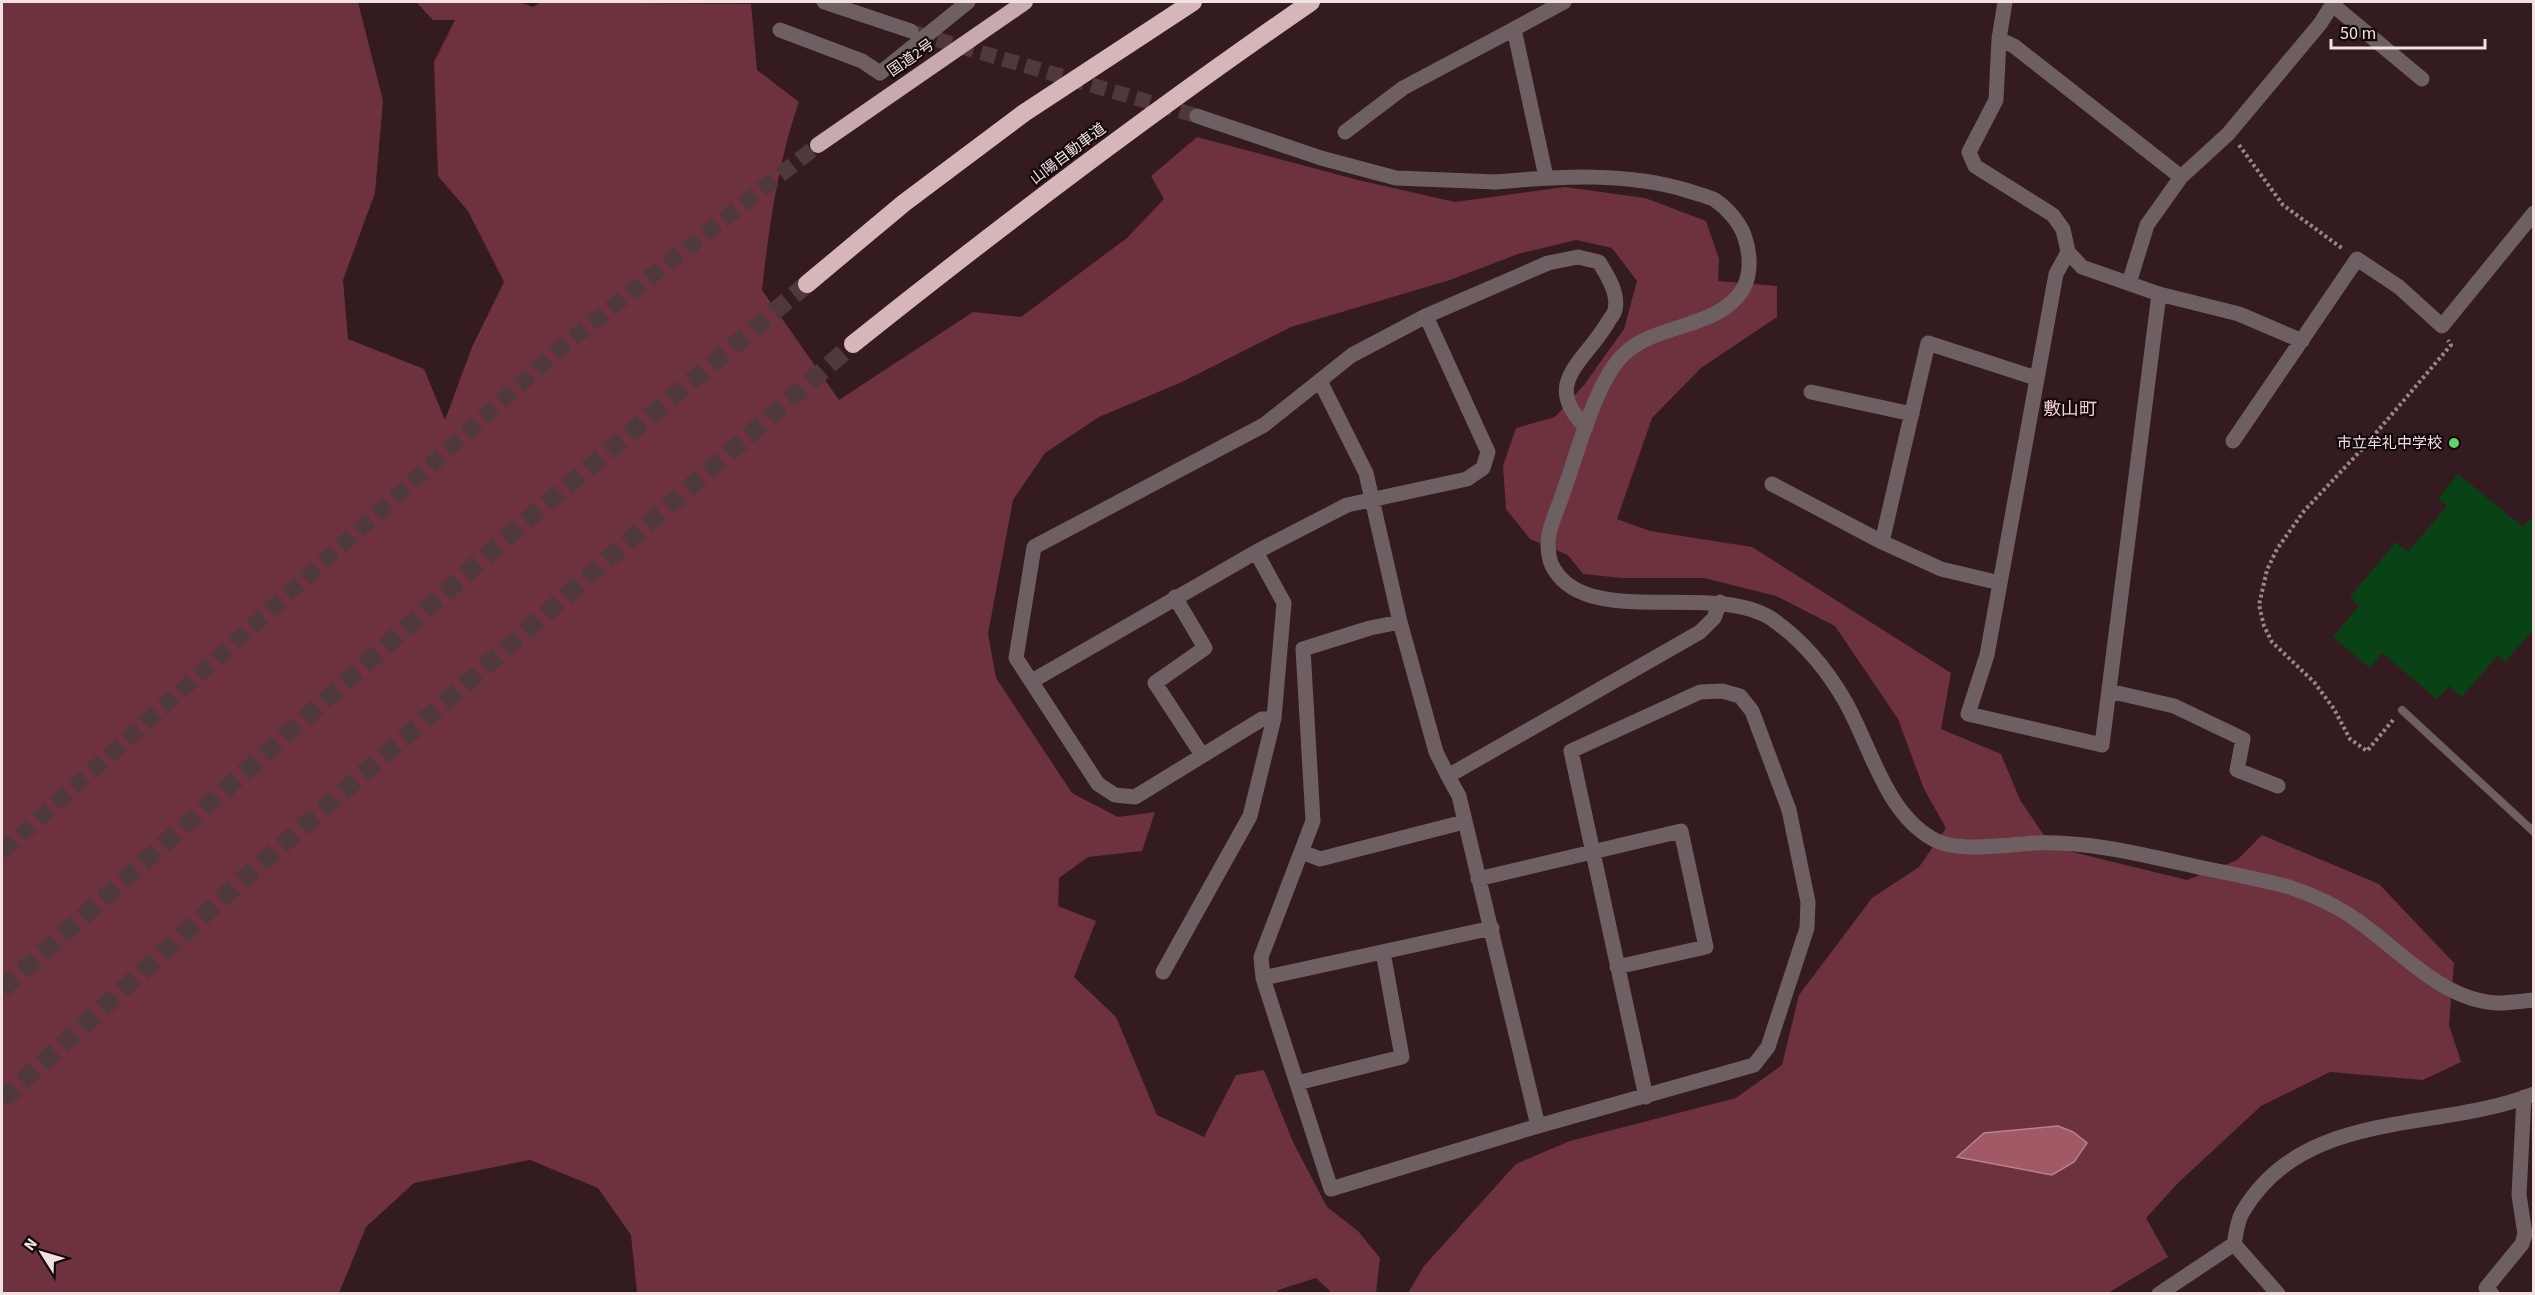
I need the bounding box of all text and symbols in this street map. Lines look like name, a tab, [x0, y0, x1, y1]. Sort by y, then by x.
scale bar	[2331, 12, 2486, 50]
text: 50 m	[2340, 21, 2376, 46]
street label: 国道2号	[883, 34, 939, 82]
street label: 山陽自動車道	[1026, 119, 1110, 189]
district label: 敷山町	[2043, 397, 2097, 422]
place label: 市立牟礼中学校	[2337, 433, 2442, 454]
marker: 市立牟礼中学校	[2447, 436, 2461, 450]
north arrow	[12, 1223, 72, 1283]
text: N	[19, 1234, 43, 1255]

